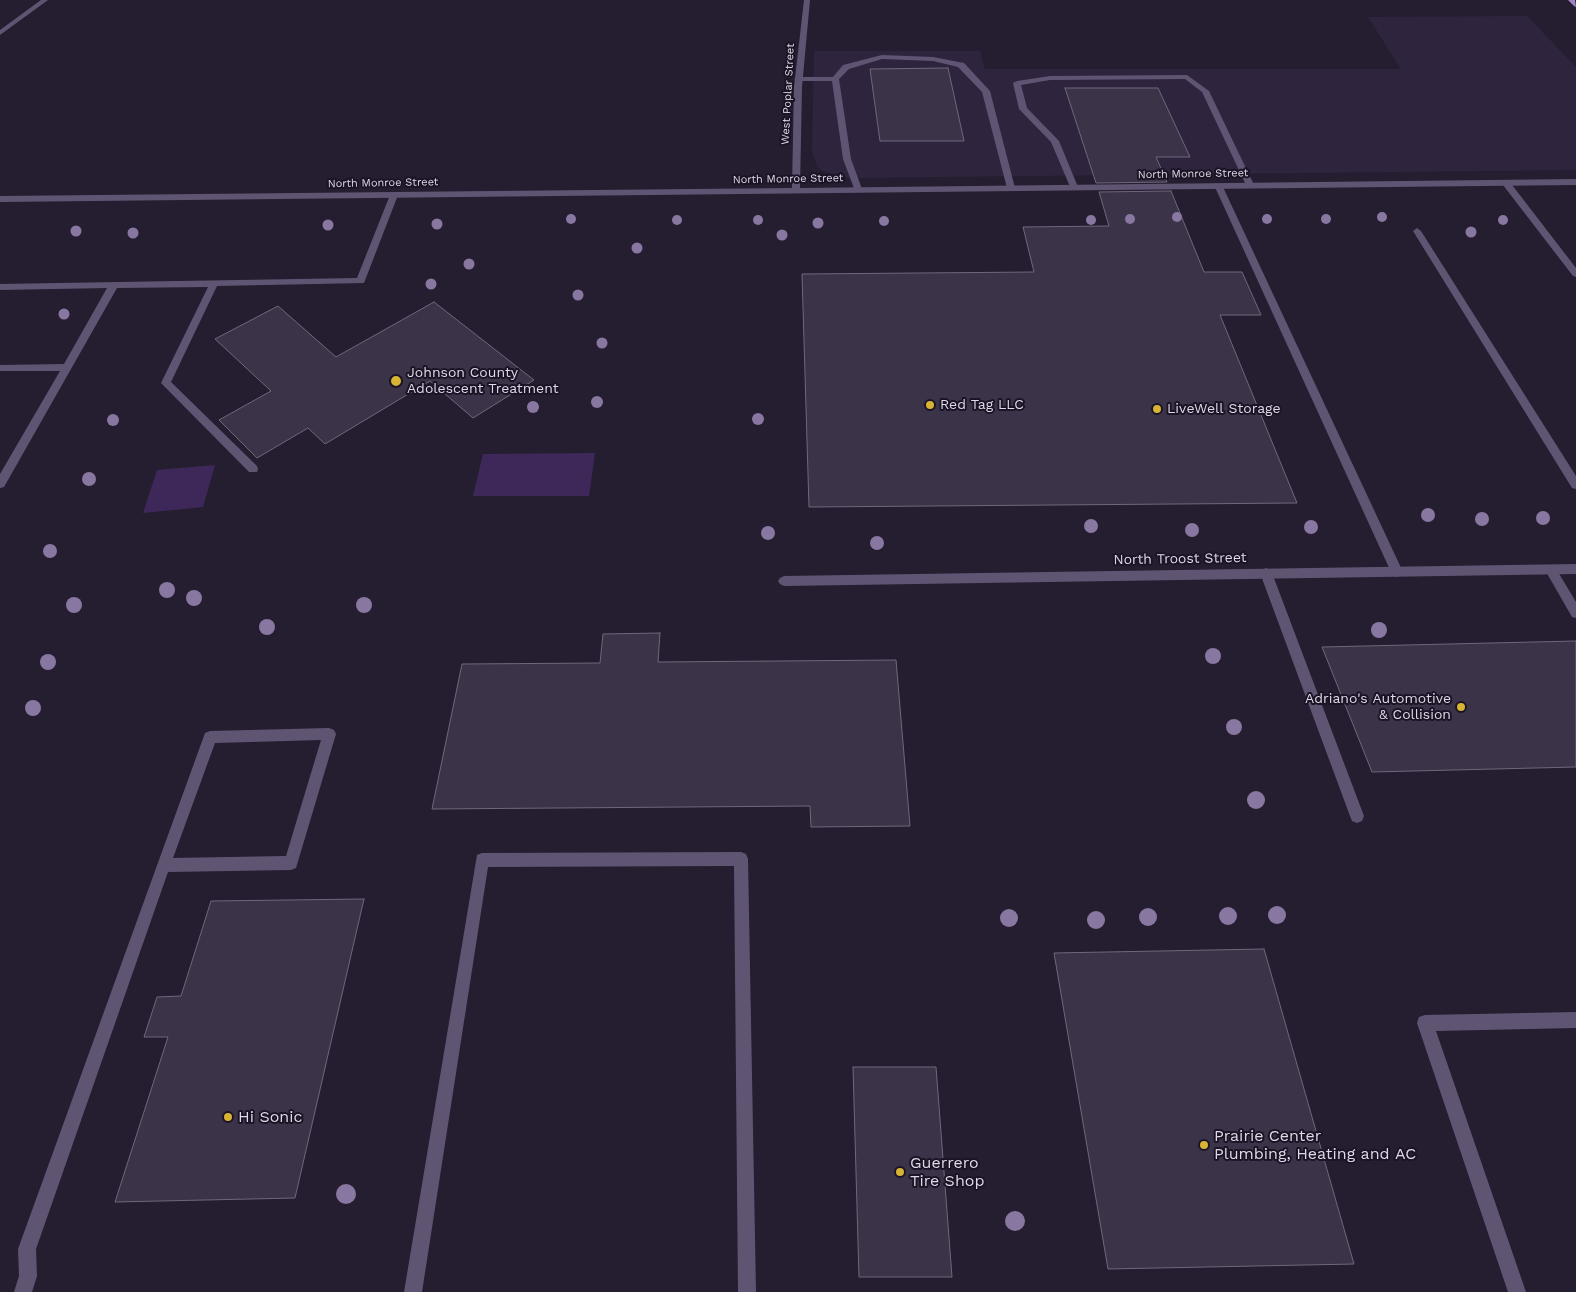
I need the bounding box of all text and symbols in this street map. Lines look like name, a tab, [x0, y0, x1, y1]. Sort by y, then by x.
street label: West Poplar Street	[779, 43, 797, 145]
street label: North Monroe Street	[1138, 166, 1248, 182]
street label: North Monroe Street	[733, 171, 843, 187]
street label: North Monroe Street	[328, 175, 438, 191]
place label: Johnson County Adolescent Treatment	[407, 365, 559, 398]
marker: Johnson County Adolescent Treatment	[389, 374, 403, 388]
place label: Red Tag LLC	[940, 397, 1024, 413]
marker: Red Tag LLC	[924, 399, 936, 411]
place label: LiveWell Storage	[1167, 401, 1281, 417]
marker: LiveWell Storage	[1151, 403, 1163, 415]
street label: North Troost Street	[1113, 549, 1247, 569]
place label: Adriano's Automotive & Collision	[1305, 691, 1451, 724]
marker: Adriano's Automotive & Collision	[1455, 701, 1467, 713]
place label: Hi Sonic	[238, 1107, 302, 1127]
marker: Hi Sonic	[222, 1111, 234, 1123]
place label: Prairie Center Plumbing, Heating and AC	[1214, 1126, 1416, 1164]
marker: Prairie Center Plumbing, Heating and AC	[1198, 1139, 1210, 1151]
place label: Guerrero Tire Shop	[910, 1153, 984, 1191]
marker: Guerrero Tire Shop	[894, 1166, 906, 1178]

